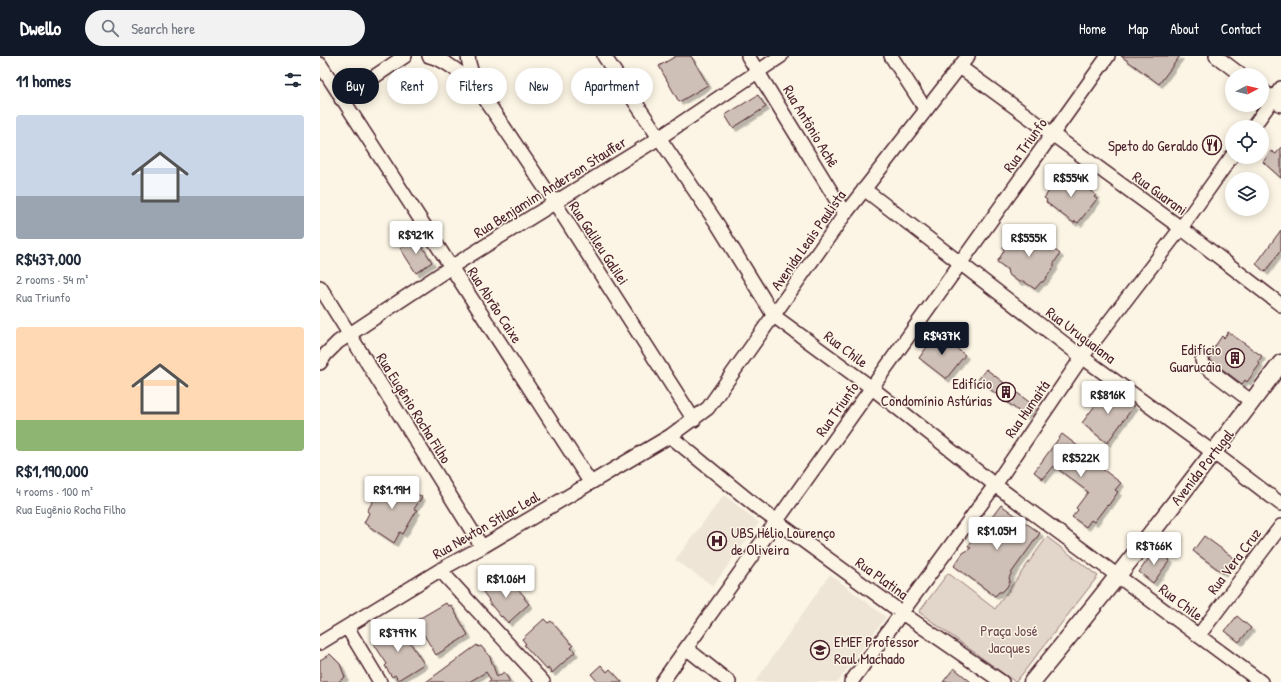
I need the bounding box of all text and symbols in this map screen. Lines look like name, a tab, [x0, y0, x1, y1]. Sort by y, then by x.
search box	[85, 10, 365, 46]
text: Dwello	[20, 15, 61, 41]
icon: search	[99, 17, 121, 39]
text: Search here	[131, 18, 195, 39]
text: Home	[1079, 19, 1106, 38]
text: Map	[1128, 19, 1148, 38]
text: About	[1170, 19, 1199, 38]
text: Contact	[1221, 19, 1261, 38]
chip: Buy	[332, 68, 379, 104]
chip: Rent	[387, 68, 438, 104]
chip: Filters	[446, 68, 507, 104]
chip: New	[515, 68, 563, 104]
chip: Apartment	[571, 68, 653, 104]
north arrow	[1225, 68, 1269, 112]
map controls	[1225, 68, 1269, 216]
text: 11 homes	[16, 69, 71, 92]
icon: filters	[282, 69, 304, 91]
street label: Rua Antônio Achê	[778, 81, 844, 171]
street label: Rua Triunfo	[998, 114, 1052, 176]
button: locate	[1225, 120, 1269, 164]
street label: Rua Benjamim Anderson Stauffer	[470, 131, 631, 243]
restaurant icon: Speto do Geraldo	[1201, 134, 1223, 156]
place label: Speto do Geraldo	[1108, 135, 1198, 156]
icon: home	[124, 141, 196, 213]
pin: R$554K	[1038, 164, 1104, 198]
street label: Rua Guarani	[1128, 166, 1192, 220]
text: R$554K	[1053, 168, 1089, 186]
button: layers	[1225, 172, 1269, 216]
street label: Avenida Leais Paulista	[766, 186, 850, 294]
street label: Rua Galileu Galilei	[564, 197, 634, 289]
pin: R$921K	[383, 221, 449, 255]
pin: R$555K	[996, 224, 1062, 258]
text: R$921K	[399, 225, 433, 243]
text: R$555K	[1011, 228, 1047, 246]
text: R$437,000	[16, 247, 81, 270]
street label: Rua Abrão Caixe	[463, 263, 527, 347]
text: 2 rooms · 54 m²	[16, 270, 88, 288]
text: Rua Triunfo	[16, 288, 70, 306]
street label: Rua Uruguaiana	[1042, 302, 1120, 368]
pin: R$437K	[909, 322, 975, 356]
street label: Rua Chile	[820, 326, 872, 372]
text: R$437K	[924, 326, 960, 344]
place label: Edifício Guarucáia	[1169, 339, 1221, 377]
building icon: Edifício Guarucáia	[1224, 347, 1246, 369]
street label: Rua Eugênio Rocha Filho	[372, 349, 456, 467]
icon: home	[124, 353, 196, 425]
place label: Edifício Condomínio Astúrias	[881, 373, 992, 411]
street label: Rua Humaitá	[1000, 376, 1054, 442]
street label: Rua Triunfo	[810, 377, 864, 441]
building icon: Edifício Condomínio Astúrias	[995, 381, 1017, 403]
pin: R$816K	[1075, 381, 1141, 415]
text: R$816K	[1091, 385, 1125, 403]
street label: Avenida Portugal	[1166, 425, 1238, 509]
pin: R$522K	[1048, 444, 1114, 478]
text: R$522K	[1063, 448, 1099, 466]
text: R$1,190,000	[16, 459, 88, 482]
pin: R$1.19M	[355, 476, 429, 510]
text: R$1.19M	[373, 480, 411, 498]
text: 4 rooms · 100 m²	[16, 482, 93, 500]
street label: Rua Newton Stilac Leal	[429, 486, 543, 564]
text: Rua Eugênio Rocha Filho	[16, 500, 126, 518]
pin: R$1.05M	[960, 517, 1034, 551]
text: R$1.05M	[977, 521, 1017, 539]
place label: UBS Hélio Lourenço de Oliveira	[731, 522, 835, 560]
street label: Rua Vera Cruz	[1202, 523, 1266, 598]
hospital icon: UBS Hélio Lourenço de Oliveira	[706, 530, 728, 552]
pin: R$766K	[1121, 532, 1187, 566]
text: R$766K	[1136, 536, 1172, 554]
street label: Rua Platina	[851, 552, 913, 604]
pin: R$1.06M	[469, 565, 543, 599]
text: R$1.06M	[487, 569, 525, 587]
street label: Rua Chile	[1155, 579, 1207, 625]
pin: R$797K	[365, 619, 431, 653]
park label: Praça José Jacques	[980, 620, 1038, 658]
text: R$797K	[380, 623, 416, 641]
place label: EMEF Professor Raul Machado	[834, 631, 919, 669]
school or university icon: EMEF Professor Raul Machado	[809, 639, 831, 661]

